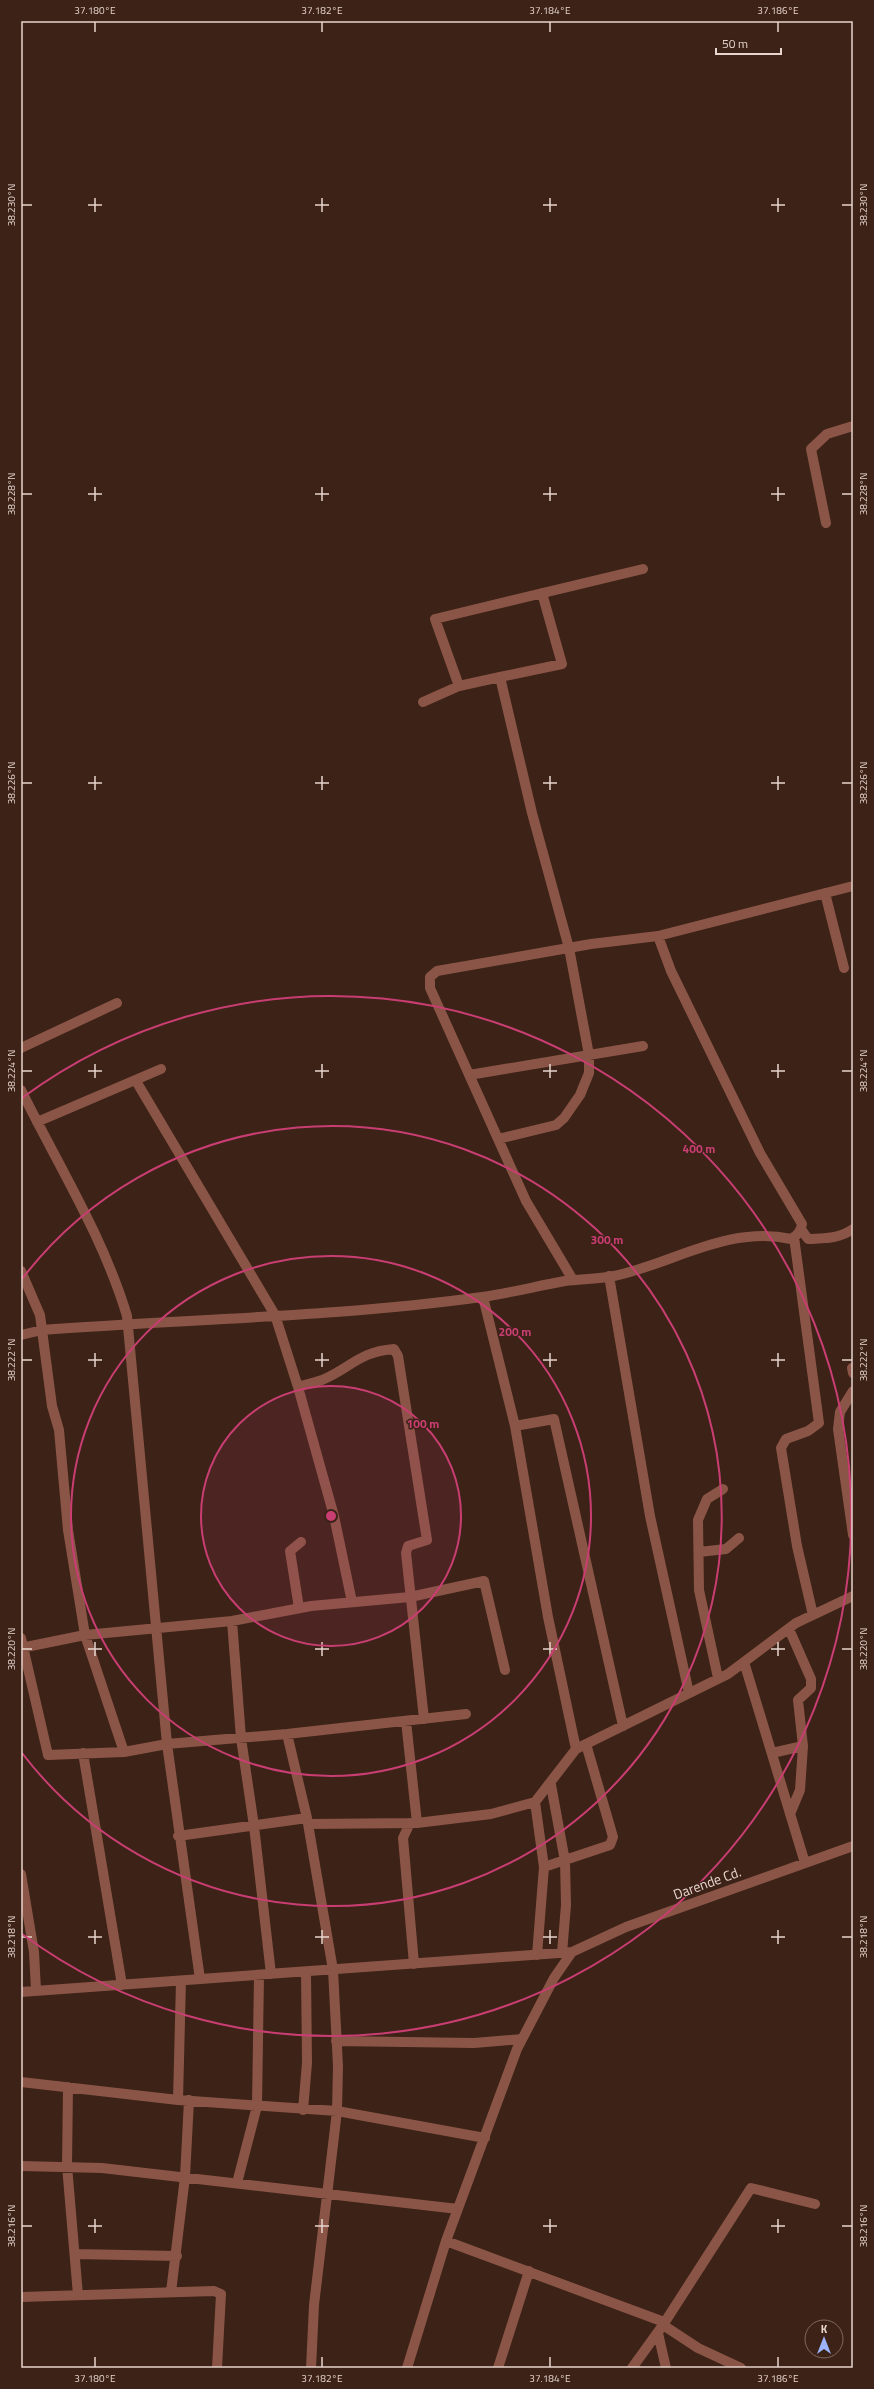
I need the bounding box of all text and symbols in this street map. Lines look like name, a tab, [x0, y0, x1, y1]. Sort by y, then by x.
text: 37.180°E	[74, 3, 116, 18]
text: 37.182°E	[301, 3, 343, 18]
text: 37.184°E	[529, 3, 571, 18]
text: 37.186°E	[757, 3, 799, 18]
scale bar	[716, 30, 781, 56]
text: 50 m	[722, 34, 748, 53]
text: 38.230°N	[4, 184, 19, 226]
text: 38.230°N	[856, 184, 871, 226]
text: 38.228°N	[4, 473, 19, 515]
text: 38.228°N	[856, 473, 871, 515]
text: 38.226°N	[4, 762, 19, 804]
text: 38.226°N	[856, 762, 871, 804]
text: 38.224°N	[4, 1050, 19, 1092]
text: 38.224°N	[856, 1050, 871, 1092]
text: 400 m	[683, 1139, 715, 1158]
text: 300 m	[591, 1230, 623, 1249]
text: 200 m	[499, 1322, 531, 1341]
text: 38.222°N	[4, 1339, 19, 1381]
text: 38.222°N	[856, 1339, 871, 1381]
text: 100 m	[407, 1414, 439, 1433]
centre of rings	[324, 1509, 338, 1523]
text: 38.220°N	[4, 1628, 19, 1670]
text: 38.220°N	[856, 1628, 871, 1670]
street label: Darende Cd.	[670, 1861, 744, 1905]
text: 38.218°N	[4, 1916, 19, 1958]
text: 38.218°N	[856, 1916, 871, 1958]
text: 38.216°N	[4, 2205, 19, 2247]
text: 38.216°N	[856, 2205, 871, 2247]
north arrow	[804, 2319, 844, 2359]
text: K	[821, 2321, 828, 2337]
text: 37.180°E	[74, 2371, 116, 2386]
text: 37.182°E	[301, 2371, 343, 2386]
text: 37.184°E	[529, 2371, 571, 2386]
text: 37.186°E	[757, 2371, 799, 2386]

